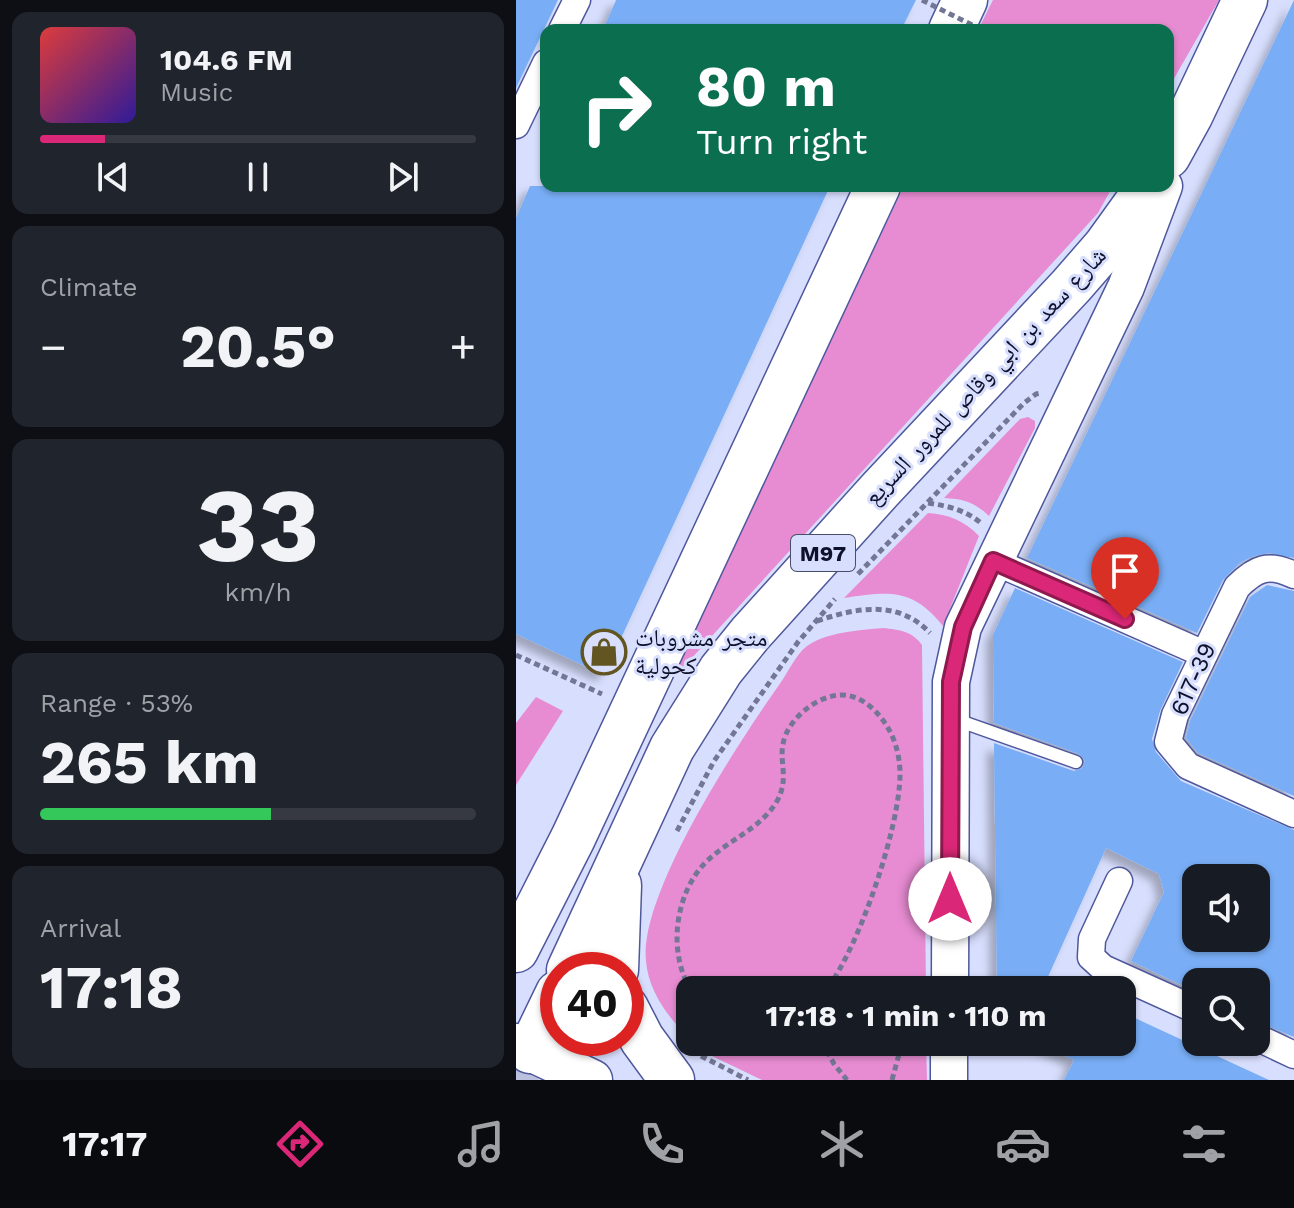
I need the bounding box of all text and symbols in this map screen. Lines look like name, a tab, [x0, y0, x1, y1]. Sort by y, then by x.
text: 104.6 FM	[160, 42, 293, 77]
text: 80 m	[696, 54, 836, 120]
icon: right	[564, 56, 668, 160]
text: Music	[160, 77, 233, 107]
text: Turn right	[696, 121, 867, 163]
icon: previous	[91, 155, 135, 199]
icon: pause	[236, 155, 280, 199]
icon: next	[381, 155, 425, 199]
street label: شارع سعد بن ابي وقاص للمرور السريع	[858, 241, 1116, 514]
text: Climate	[40, 272, 138, 302]
text: 20.5°	[180, 311, 336, 382]
text: −	[40, 321, 67, 373]
text: +	[449, 321, 476, 373]
text: 33	[196, 464, 320, 586]
road number: M97	[791, 535, 855, 571]
pin	[1091, 537, 1159, 619]
icon: arrive	[1103, 549, 1147, 593]
text: km/h	[225, 577, 291, 607]
place label: متجر مشروبات كحولية	[635, 624, 767, 680]
shop icon: متجر مشروبات كحولية	[580, 628, 628, 676]
street label: 617-39	[1165, 638, 1221, 720]
text: Range · 53%	[40, 688, 193, 718]
text: 265 km	[40, 727, 259, 798]
position arrow	[908, 857, 992, 941]
map controls	[1182, 864, 1270, 1056]
button: sound	[1182, 864, 1270, 952]
text: Arrival	[40, 913, 121, 943]
text: 17:18	[40, 952, 183, 1023]
speed limit sign: 40	[540, 952, 644, 1056]
button: search	[1182, 968, 1270, 1056]
text: 17:18 · 1 min · 110 m	[766, 998, 1046, 1033]
icon: directions	[272, 1116, 328, 1172]
icon: music	[453, 1116, 509, 1172]
icon: phone	[634, 1116, 690, 1172]
icon: climate	[814, 1116, 870, 1172]
icon: car	[995, 1116, 1051, 1172]
icon: filters	[1176, 1116, 1232, 1172]
text: 17:17	[62, 1123, 147, 1165]

